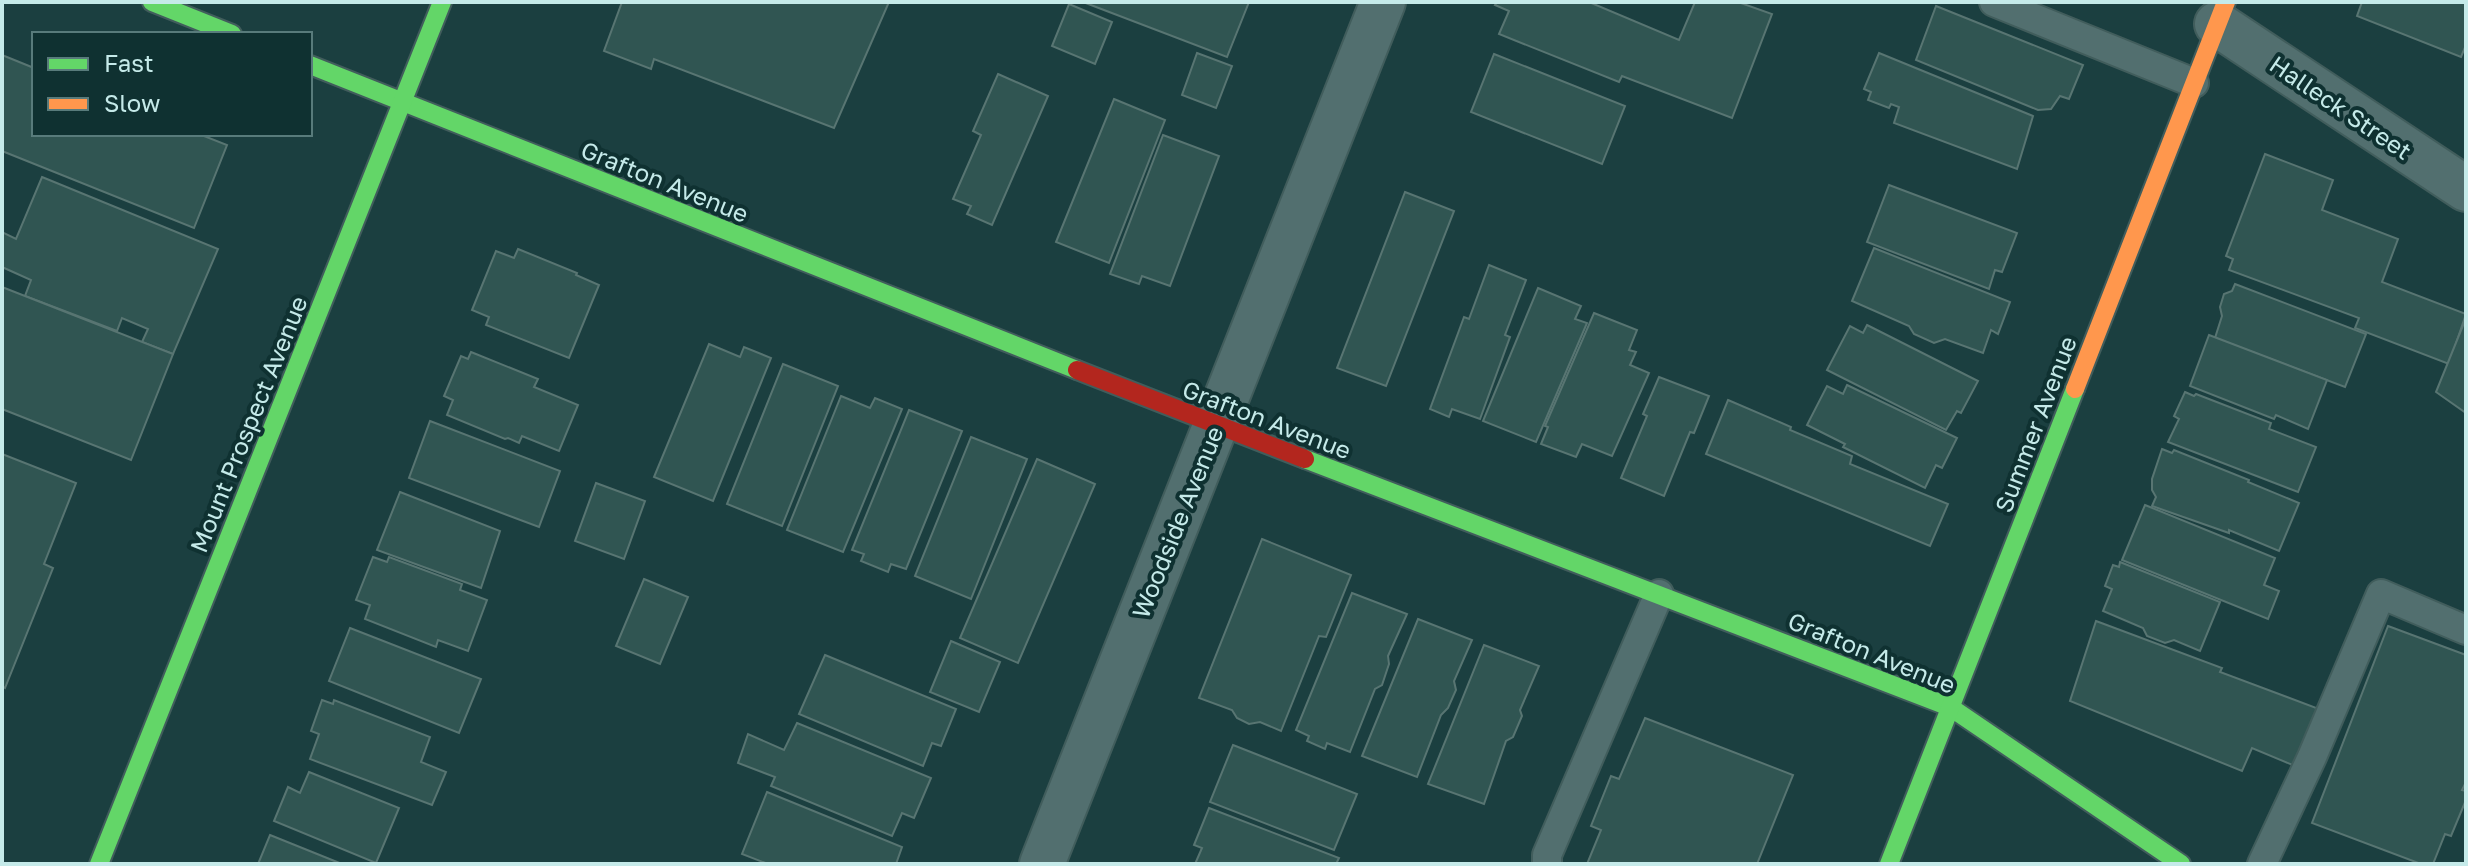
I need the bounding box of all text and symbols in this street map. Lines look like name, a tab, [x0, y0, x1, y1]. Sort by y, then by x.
legend	[32, 32, 312, 136]
text: Fast	[104, 48, 154, 77]
street label: Halleck Street	[2265, 49, 2417, 165]
text: Slow	[104, 88, 160, 117]
street label: Grafton Avenue	[577, 134, 753, 228]
street label: Mount Prospect Avenue	[183, 292, 313, 556]
street label: Summer Avenue	[1988, 332, 2082, 516]
street label: Grafton Avenue	[1179, 374, 1355, 464]
street label: Woodside Avenue	[1125, 422, 1229, 622]
street label: Grafton Avenue	[1784, 605, 1960, 699]

